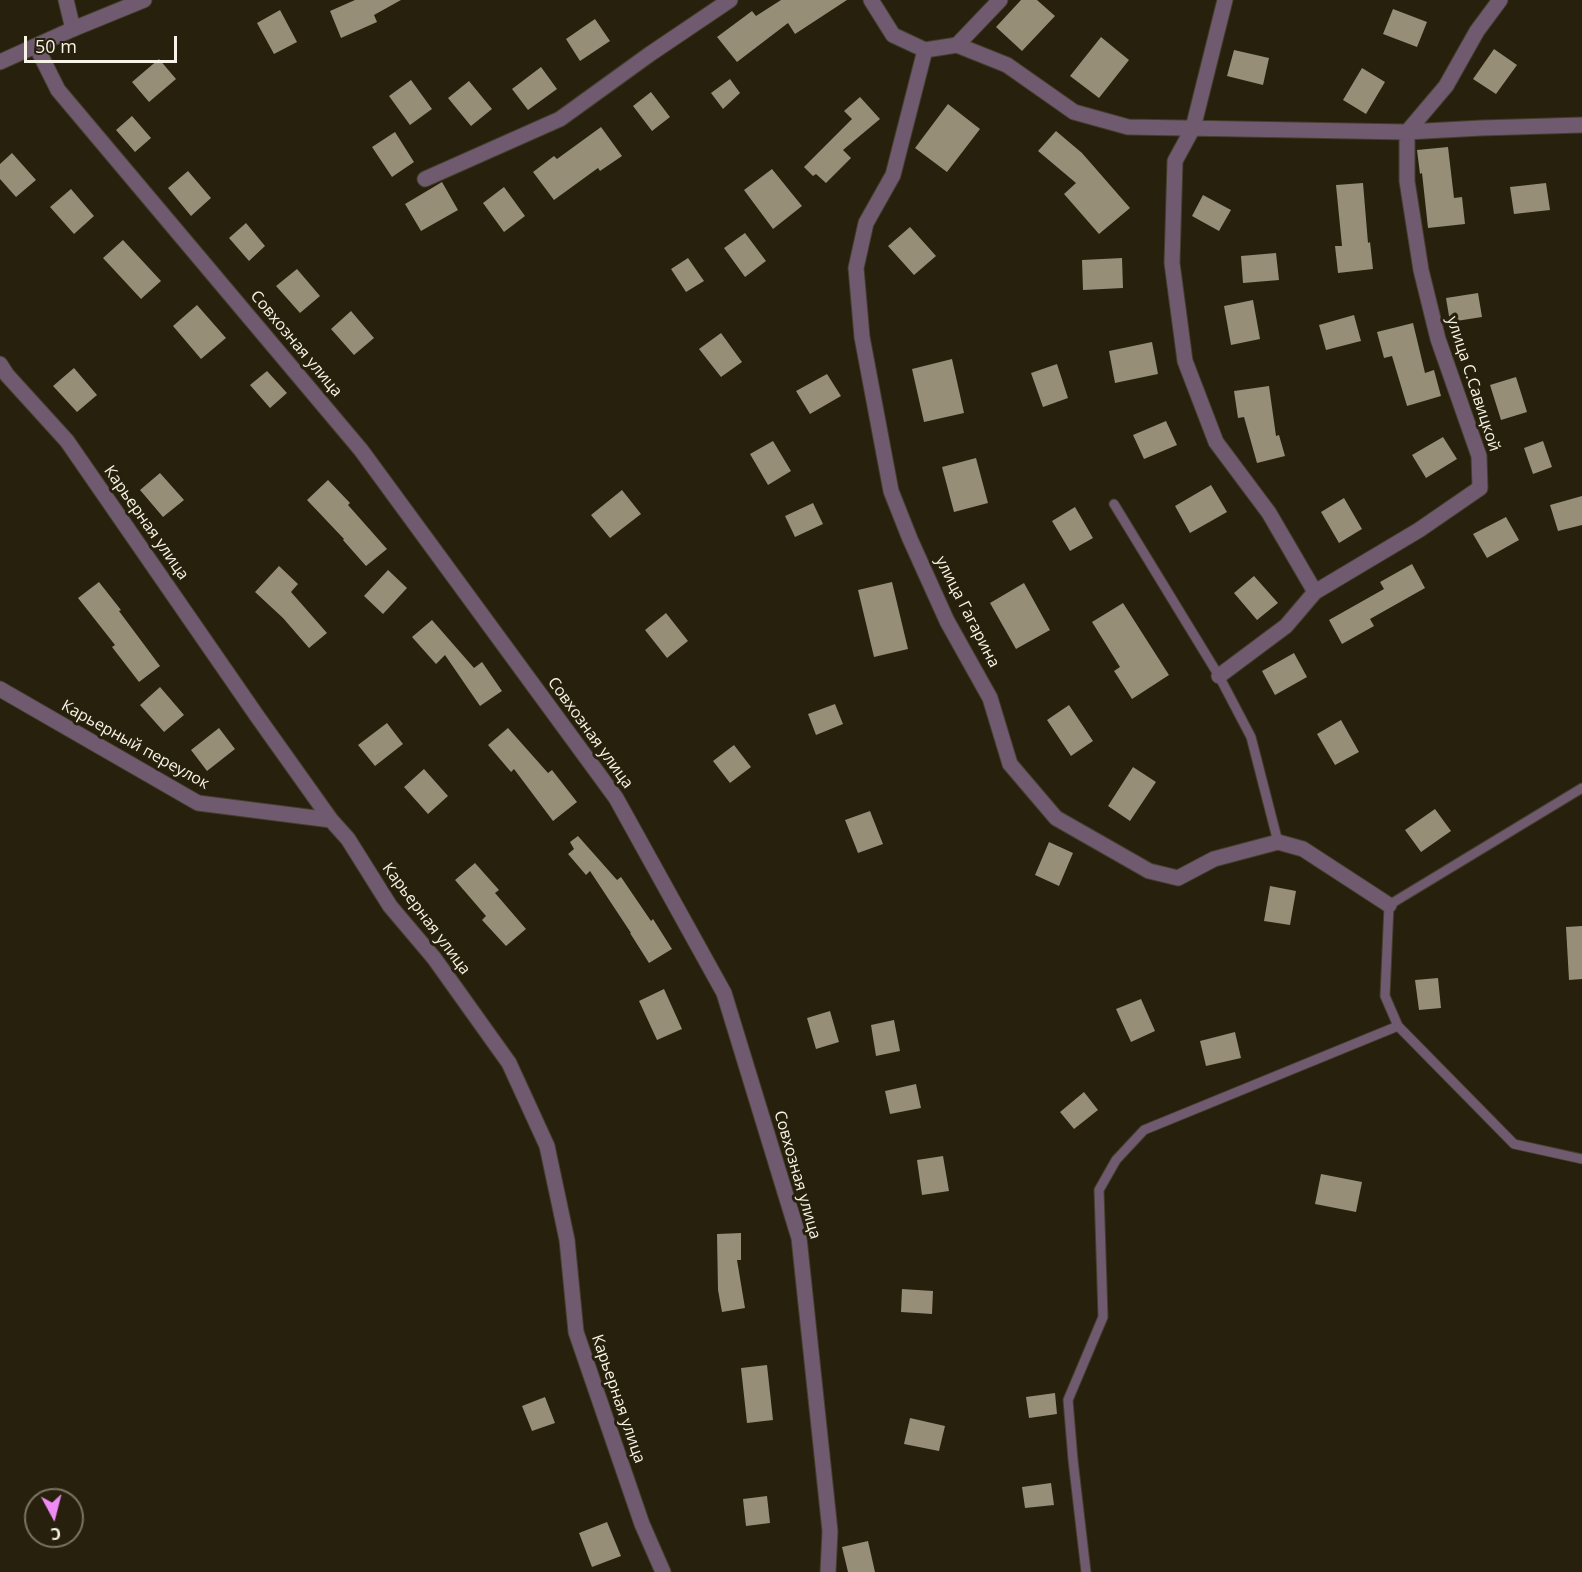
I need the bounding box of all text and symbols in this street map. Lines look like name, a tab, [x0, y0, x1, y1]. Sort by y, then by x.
scale bar	[27, 24, 180, 62]
text: 50 m	[35, 34, 77, 58]
street label: Совхозная улица	[246, 287, 346, 401]
street label: улица С.Савицкой	[1442, 314, 1504, 454]
street label: Карьерная улица	[99, 462, 193, 584]
street label: улица Гагарина	[931, 553, 1003, 671]
street label: Совхозная улица	[543, 674, 637, 792]
street label: Карьерный переулок	[58, 696, 212, 794]
street label: Карьерная улица	[378, 859, 474, 979]
street label: Совхозная улица	[769, 1108, 825, 1242]
street label: Карьерная улица	[587, 1332, 649, 1466]
north arrow	[24, 1488, 84, 1548]
text: С	[50, 1522, 62, 1545]

